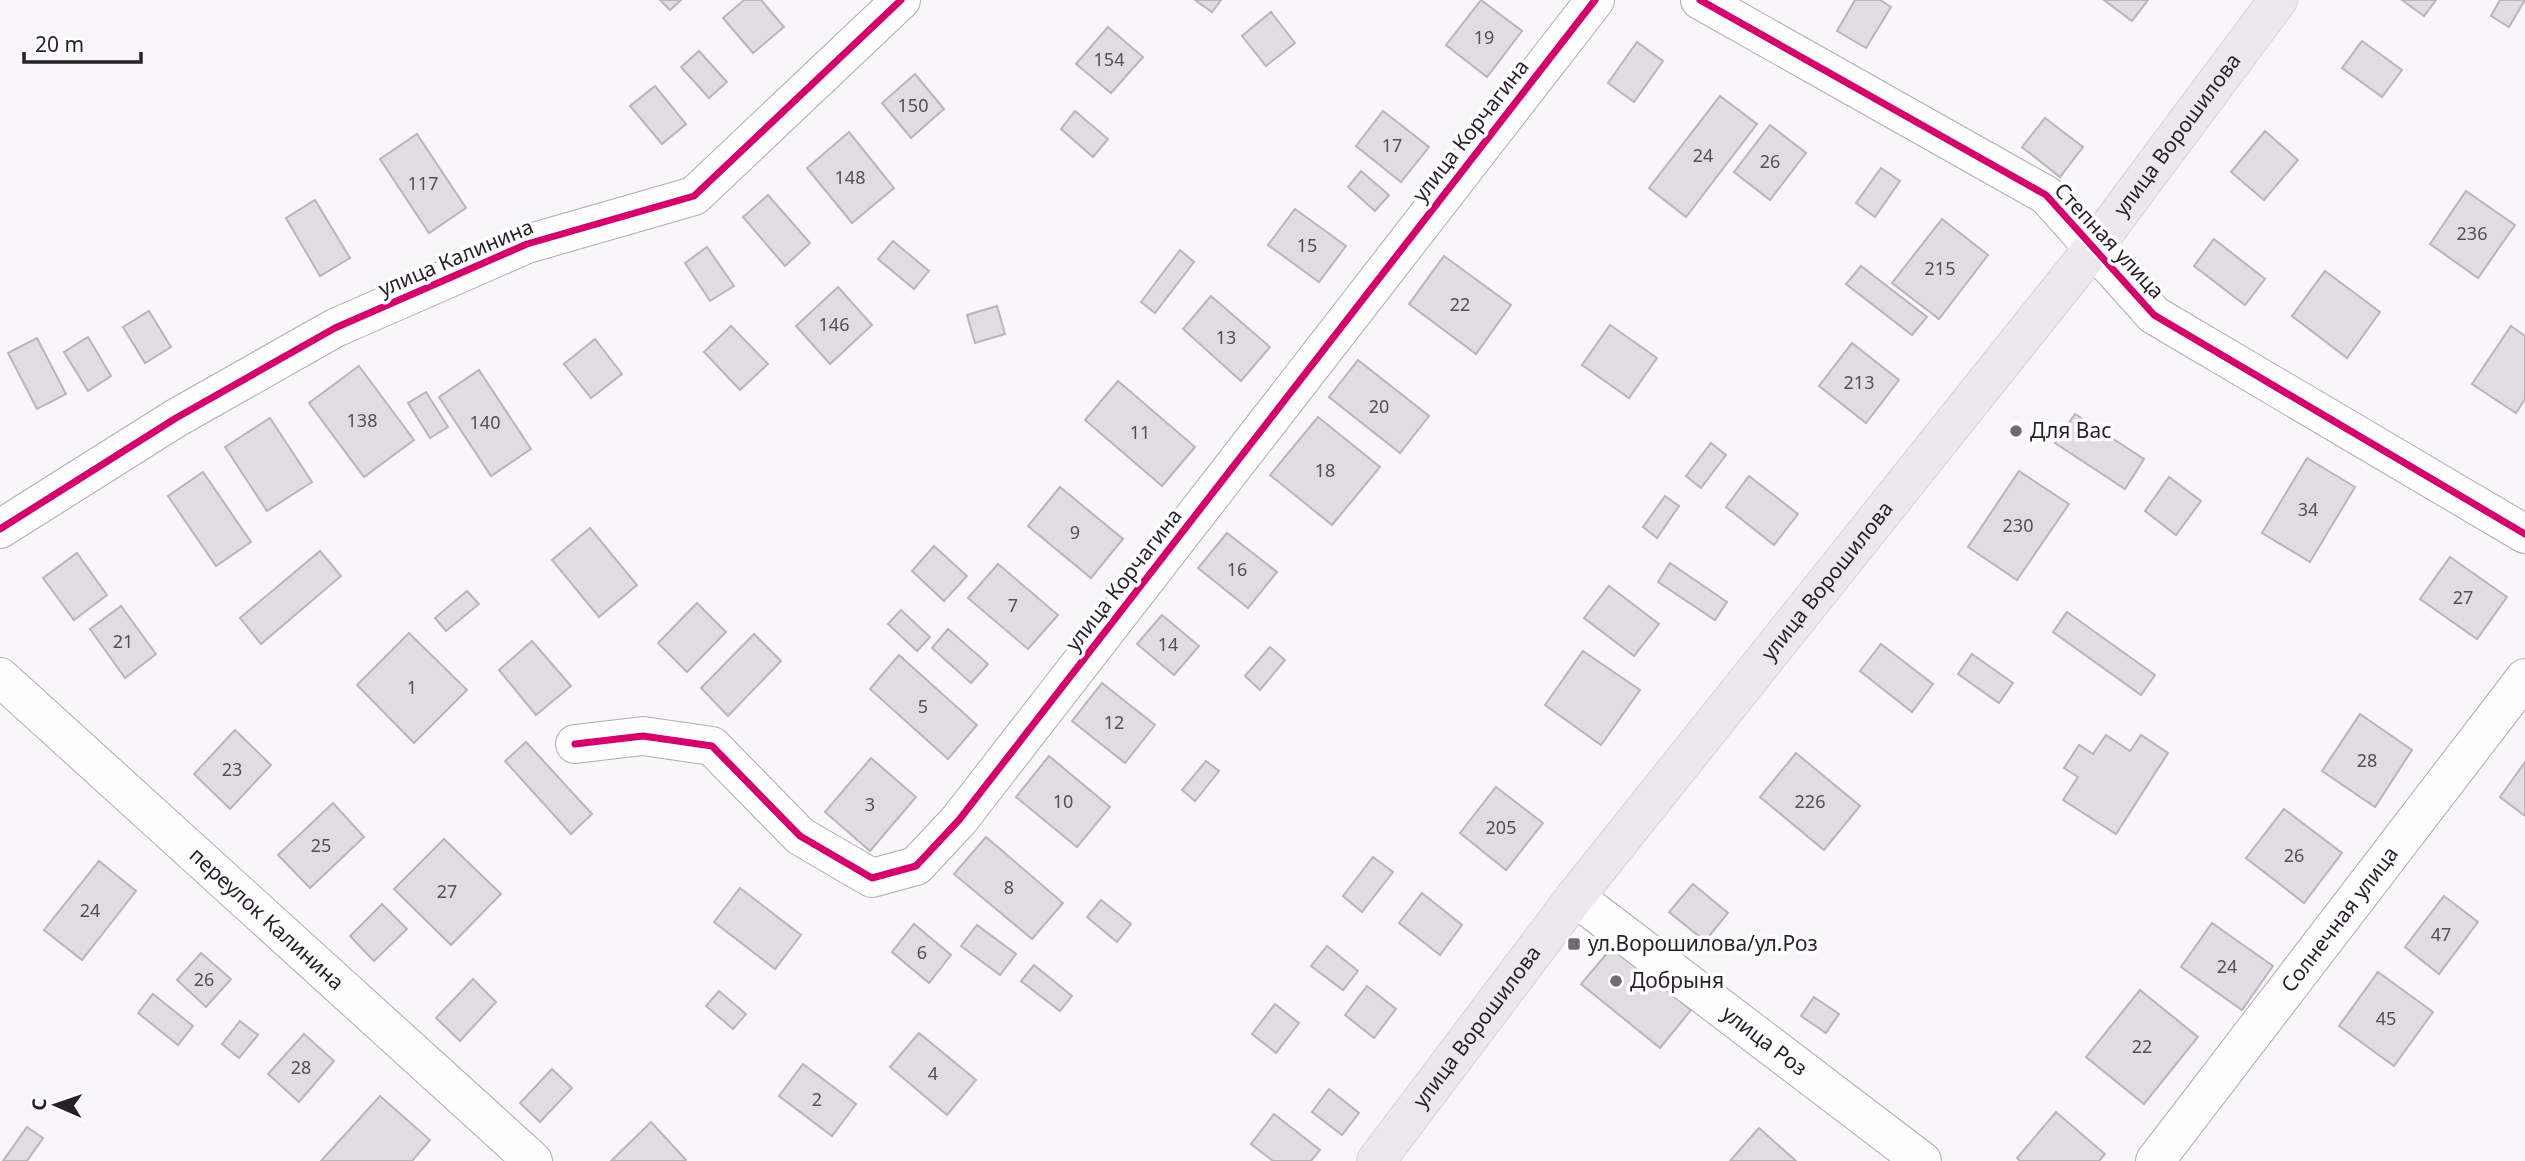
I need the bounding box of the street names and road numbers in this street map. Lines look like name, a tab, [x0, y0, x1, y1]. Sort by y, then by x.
street label: улица Ворошилова	[2107, 47, 2247, 222]
street label: улица Корчагина	[1406, 53, 1535, 207]
street label: Степная улица	[2049, 176, 2171, 304]
street label: улица Калинина	[374, 212, 537, 302]
street label: улица Ворошилова	[1754, 495, 1899, 666]
street label: улица Корчагина	[1059, 502, 1188, 656]
street label: Солнечная улица	[2274, 840, 2404, 998]
street label: переулок Калинина	[184, 841, 351, 996]
street label: улица Ворошилова	[1406, 939, 1547, 1113]
street label: улица Роз	[1717, 999, 1813, 1082]

